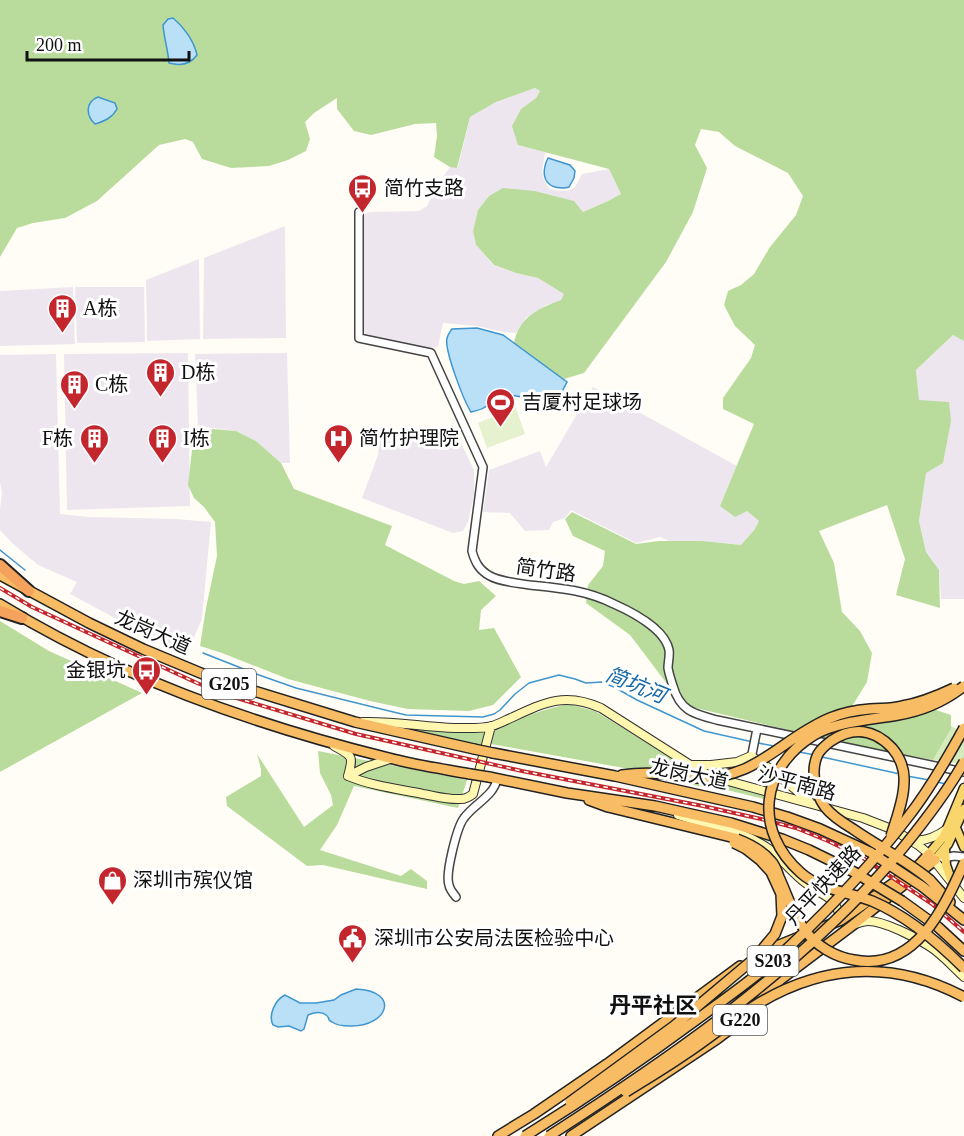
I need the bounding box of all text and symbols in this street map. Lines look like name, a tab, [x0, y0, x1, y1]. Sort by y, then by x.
scale bar	[27, 24, 189, 62]
text: 200 m	[36, 35, 82, 55]
bus stop icon: 简竹支路	[347, 172, 379, 214]
place label: 简竹支路	[384, 177, 464, 199]
building icon: A栋	[46, 292, 78, 334]
place label: A栋	[83, 297, 117, 319]
building icon: D栋	[144, 356, 176, 398]
place label: D栋	[181, 361, 215, 383]
building icon: C栋	[58, 368, 90, 410]
place label: C栋	[95, 373, 128, 395]
sports icon: 吉厦村足球场	[485, 386, 517, 428]
place label: 吉厦村足球场	[522, 391, 642, 413]
building icon: F栋	[78, 422, 110, 464]
building icon: I栋	[146, 422, 178, 464]
hospital icon: 简竹护理院	[322, 422, 354, 464]
place label: F栋	[42, 427, 73, 449]
place label: I栋	[183, 427, 210, 449]
place label: 简竹护理院	[359, 427, 459, 449]
street label: 简竹路	[515, 555, 577, 585]
street label: 龙岗大道	[112, 606, 194, 658]
bus stop icon: 金银坑	[131, 654, 163, 696]
place label: 金银坑	[66, 659, 126, 681]
water label: 简坑河	[602, 662, 673, 709]
road number: G205	[202, 669, 256, 699]
street label: 龙岗大道	[648, 755, 730, 793]
street label: 沙平南路	[756, 762, 838, 804]
street label: 丹平快速路	[781, 841, 865, 929]
shop icon: 深圳市殡仪馆	[96, 864, 128, 906]
place label: 深圳市殡仪馆	[133, 869, 253, 891]
public building icon: 深圳市公安局法医检验中心	[337, 922, 369, 964]
place label: 深圳市公安局法医检验中心	[374, 927, 614, 949]
road number: S203	[748, 946, 798, 976]
district label: 丹平社区	[609, 993, 697, 1018]
road number: G220	[713, 1005, 767, 1035]

